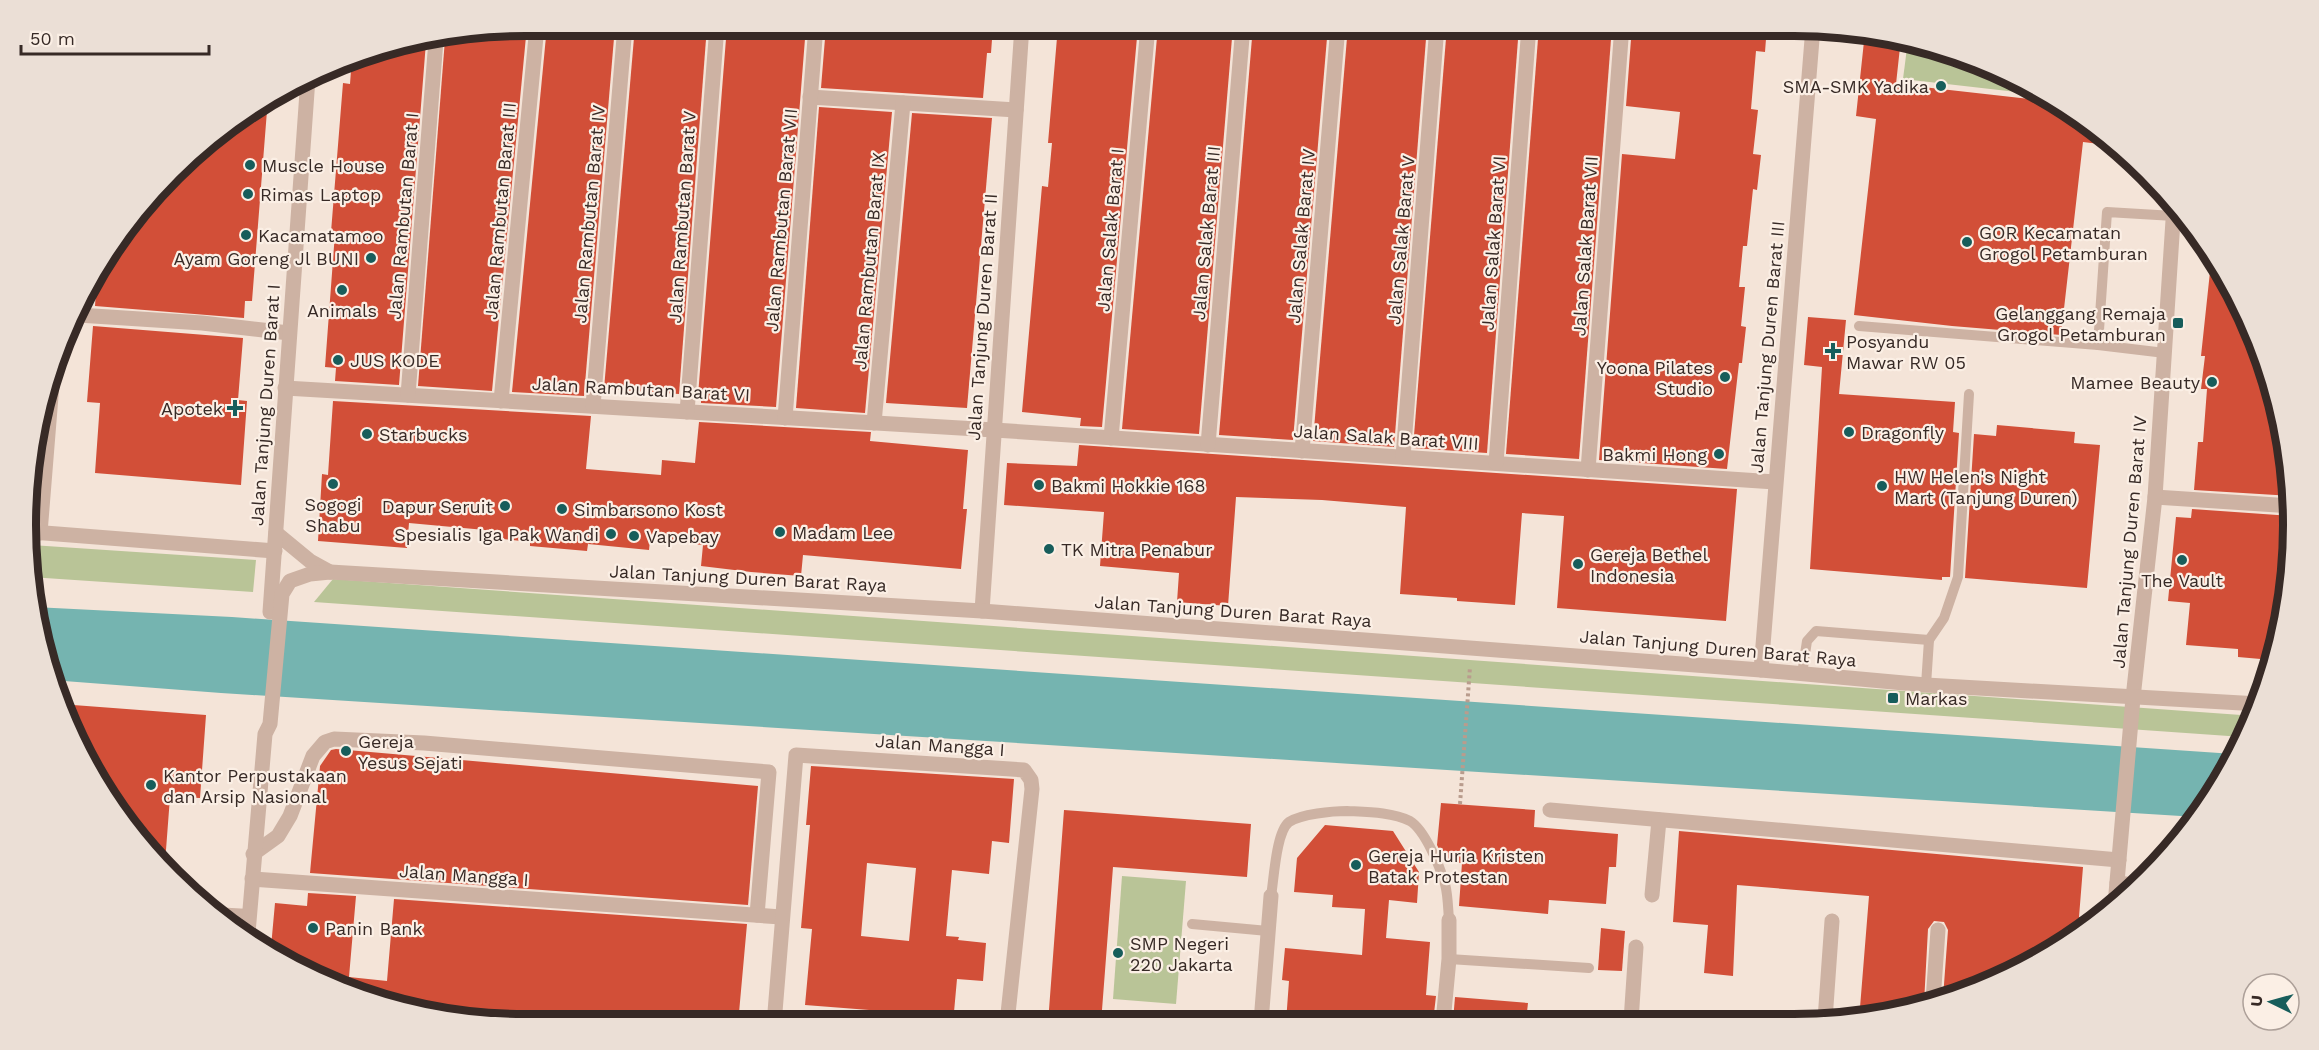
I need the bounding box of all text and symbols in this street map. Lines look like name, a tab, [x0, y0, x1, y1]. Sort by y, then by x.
scale bar	[21, 18, 208, 56]
text: 50 m	[30, 28, 75, 49]
place label: SMA-SMK Yadika	[1783, 76, 1929, 97]
marker: SMA-SMK Yadika	[1934, 79, 1948, 93]
street label: Jalan Rambutan Barat III	[480, 101, 520, 321]
street label: Jalan Rambutan Barat IV	[569, 104, 609, 324]
street label: Jalan Rambutan Barat VII	[761, 108, 801, 332]
street label: Jalan Rambutan Barat V	[664, 110, 700, 324]
street label: Jalan Rambutan Barat I	[383, 112, 423, 320]
street label: Jalan Salak Barat III	[1188, 145, 1224, 321]
street label: Jalan Salak Barat I	[1092, 147, 1128, 313]
street label: Jalan Salak Barat IV	[1283, 147, 1319, 324]
street label: Jalan Rambutan Barat IX	[849, 151, 889, 371]
street label: Jalan Salak Barat V	[1383, 154, 1419, 325]
place label: Muscle House	[262, 155, 385, 176]
street label: Jalan Salak Barat VI	[1476, 155, 1510, 331]
street label: Jalan Salak Barat VII	[1568, 155, 1602, 337]
marker: Muscle House	[243, 158, 257, 172]
place label: Rimas Laptop	[260, 184, 381, 205]
marker: Rimas Laptop	[241, 187, 255, 201]
street label: Jalan Tanjung Duren Barat II	[963, 193, 1001, 441]
street label: Jalan Tanjung Duren Barat III	[1746, 220, 1788, 474]
place label: GOR Kecamatan Grogol Petamburan	[1979, 222, 2148, 264]
place label: Kacamatamoo	[258, 225, 383, 246]
marker: Kacamatamoo	[239, 228, 253, 242]
marker: GOR Kecamatan Grogol Petamburan	[1960, 235, 1974, 249]
place label: Ayam Goreng Jl BUNI	[174, 248, 359, 269]
marker: Ayam Goreng Jl BUNI	[364, 251, 378, 265]
street label: Jalan Tanjung Duren Barat I	[246, 283, 284, 527]
marker: Animals	[335, 283, 349, 297]
place label: Animals	[307, 300, 377, 321]
place label: Gelanggang Remaja Grogol Petamburan	[1995, 303, 2166, 345]
marker: Gelanggang Remaja Grogol Petamburan	[2171, 316, 2185, 330]
place label: Posyandu Mawar RW 05	[1846, 331, 1966, 373]
marker: Posyandu Mawar RW 05	[1824, 342, 1842, 360]
place label: JUS KODE	[350, 350, 440, 371]
marker: JUS KODE	[331, 353, 345, 367]
place label: Yoona Pilates Studio	[1597, 357, 1713, 399]
marker: Yoona Pilates Studio	[1718, 370, 1732, 384]
place label: Mamee Beauty	[2070, 372, 2201, 393]
street label: Jalan Rambutan Barat VI	[531, 373, 751, 405]
marker: Mamee Beauty	[2205, 375, 2219, 389]
place label: Apotek	[161, 398, 223, 419]
marker: Apotek	[228, 401, 242, 415]
street label: Jalan Tanjung Duren Barat IV	[2107, 414, 2151, 669]
street label: Jalan Salak Barat VIII	[1293, 420, 1479, 454]
place label: Dragonfly	[1861, 422, 1945, 443]
place label: Starbucks	[379, 424, 468, 445]
marker: Dragonfly	[1842, 425, 1856, 439]
marker: Starbucks	[360, 427, 374, 441]
place label: Bakmi Hong	[1602, 444, 1707, 465]
marker: Bakmi Hong	[1712, 447, 1726, 461]
place label: HW Helen's Night Mart (Tanjung Duren)	[1894, 466, 2078, 508]
place label: Bakmi Hokkie 168	[1051, 475, 1206, 496]
marker: Sogogi Shabu	[326, 477, 340, 491]
marker: Bakmi Hokkie 168	[1032, 478, 1046, 492]
marker: HW Helen's Night Mart (Tanjung Duren)	[1875, 479, 1889, 493]
place label: Sogogi Shabu	[304, 494, 362, 536]
place label: Dapur Seruit	[382, 496, 493, 517]
marker: Dapur Seruit	[498, 499, 512, 513]
place label: Simbarsono Kost	[574, 499, 724, 520]
marker: Simbarsono Kost	[555, 502, 569, 516]
place label: Madam Lee	[792, 522, 893, 543]
place label: Spesialis Iga Pak Wandi	[394, 524, 599, 545]
marker: Madam Lee	[773, 525, 787, 539]
place label: Vapebay	[646, 526, 719, 547]
marker: Spesialis Iga Pak Wandi	[604, 527, 618, 541]
marker: Vapebay	[627, 529, 641, 543]
place label: TK Mitra Penabur	[1061, 539, 1213, 560]
marker: TK Mitra Penabur	[1042, 542, 1056, 556]
place label: Gereja Bethel Indonesia	[1590, 544, 1708, 586]
marker: The Vault	[2175, 553, 2189, 567]
marker: Gereja Bethel Indonesia	[1571, 557, 1585, 571]
street label: Jalan Tanjung Duren Barat Raya	[609, 560, 887, 596]
place label: The Vault	[2141, 570, 2224, 591]
street label: Jalan Tanjung Duren Barat Raya	[1094, 591, 1372, 631]
street label: Jalan Tanjung Duren Barat Raya	[1579, 625, 1857, 671]
place label: Markas	[1905, 688, 1968, 709]
marker: Markas	[1886, 691, 1900, 705]
street label: Jalan Mangga I	[874, 730, 1006, 760]
place label: Gereja Yesus Sejati	[358, 731, 462, 773]
marker: Gereja Yesus Sejati	[339, 744, 353, 758]
place label: Kantor Perpustakaan dan Arsip Nasional	[163, 765, 347, 807]
marker: Kantor Perpustakaan dan Arsip Nasional	[144, 778, 158, 792]
place label: Gereja Huria Kristen Batak Protestan	[1368, 845, 1544, 887]
marker: Gereja Huria Kristen Batak Protestan	[1349, 858, 1363, 872]
street label: Jalan Mangga I	[398, 860, 530, 890]
place label: Panin Bank	[325, 918, 423, 939]
marker: Panin Bank	[306, 921, 320, 935]
place label: SMP Negeri 220 Jakarta	[1130, 933, 1233, 975]
marker: SMP Negeri 220 Jakarta	[1111, 946, 1125, 960]
north arrow	[2241, 972, 2301, 1032]
text: U	[2247, 994, 2267, 1007]

